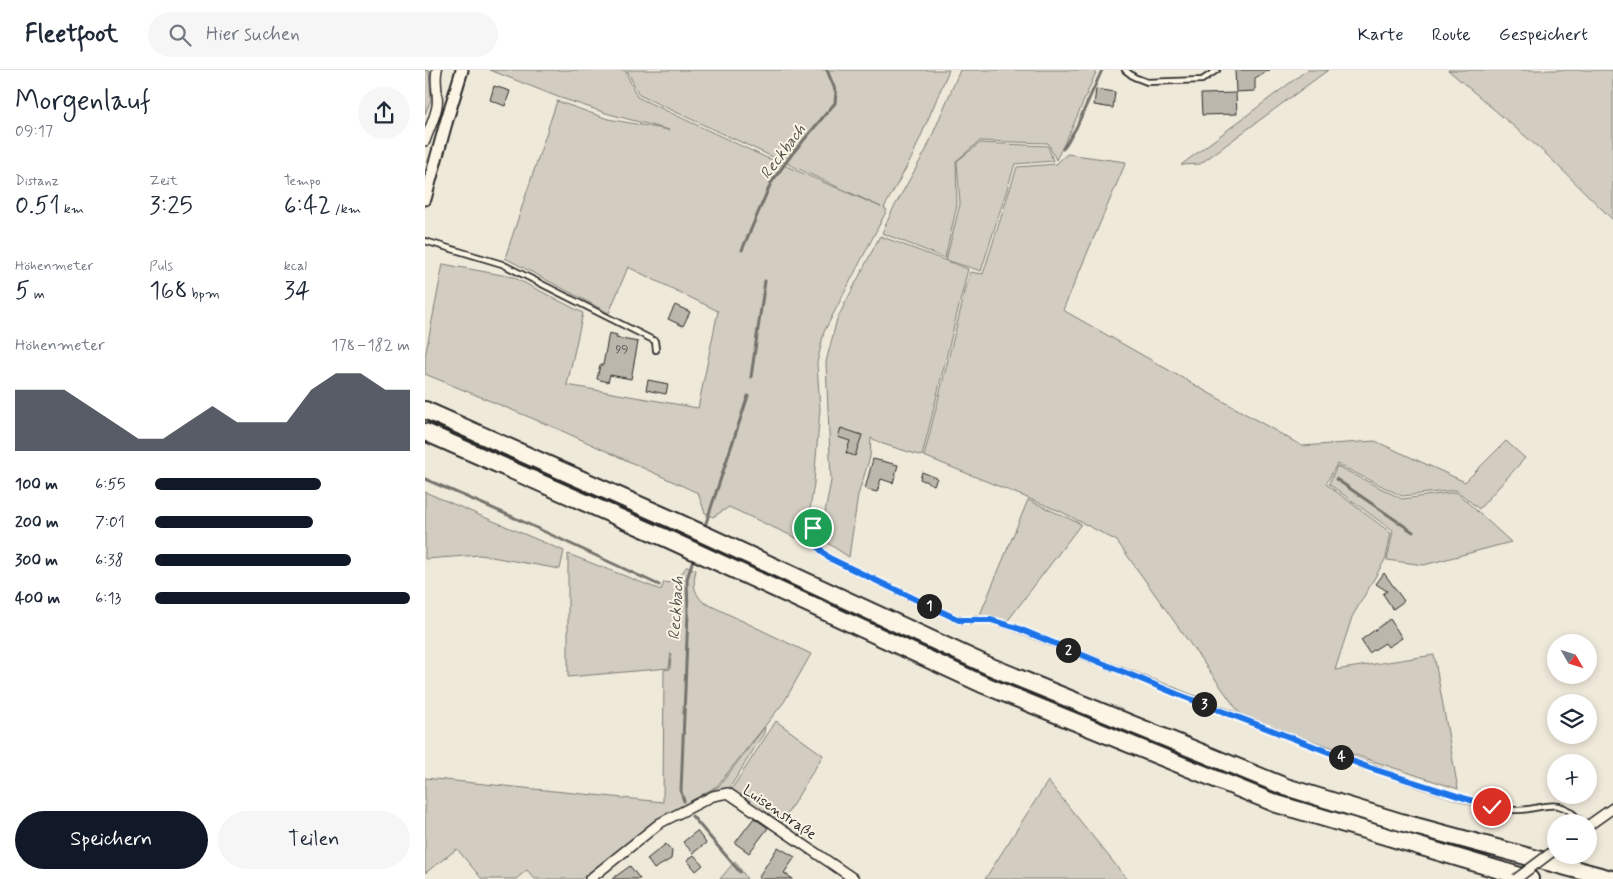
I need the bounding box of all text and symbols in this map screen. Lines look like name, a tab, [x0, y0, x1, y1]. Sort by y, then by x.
search box	[148, 12, 498, 57]
text: Fleetfoot	[25, 19, 118, 50]
icon: search	[166, 21, 194, 49]
text: Hier suchen	[206, 22, 300, 47]
text: Karte	[1358, 23, 1404, 47]
text: Route	[1432, 23, 1471, 47]
text: Gespeichert	[1499, 23, 1588, 47]
text: Morgenlauf	[15, 83, 151, 120]
button: share	[358, 87, 410, 139]
water label: Reckbach	[756, 120, 811, 184]
text: 09:17	[15, 121, 53, 142]
text: Distanz	[15, 172, 59, 190]
text: Zeit	[149, 172, 178, 190]
text: Tempo	[284, 172, 321, 190]
text: 0.51	[15, 190, 60, 223]
text: 3:25	[149, 190, 193, 223]
text: 6:42	[284, 190, 331, 223]
text: km	[60, 200, 84, 218]
text: /km	[331, 200, 361, 218]
text: Höhenmeter	[15, 257, 93, 275]
text: Puls	[149, 257, 173, 275]
text: kcal	[284, 257, 307, 275]
text: 5	[15, 275, 30, 308]
text: 168	[149, 275, 188, 308]
text: 34	[284, 275, 310, 308]
text: m	[30, 285, 45, 303]
text: bpm	[188, 285, 220, 303]
text: Höhenmeter	[15, 335, 105, 356]
text: 178–182 m	[331, 335, 410, 356]
house number: 99	[615, 342, 629, 358]
text: 100 m	[15, 474, 58, 495]
text: 6:55	[95, 474, 126, 495]
pin	[792, 507, 834, 549]
text: 200 m	[15, 512, 59, 533]
text: 7:01	[95, 512, 125, 533]
icon: arrive	[799, 514, 827, 542]
text: 300 m	[15, 550, 58, 571]
text: 6:38	[95, 550, 123, 571]
water label: Reckbach	[664, 575, 689, 641]
text: 400 m	[15, 588, 60, 609]
text: 6:13	[95, 588, 121, 609]
pin: 1	[917, 594, 941, 618]
text: 1	[926, 597, 933, 615]
north arrow	[1547, 634, 1597, 684]
map controls	[1547, 634, 1597, 864]
pin: 2	[1055, 638, 1081, 662]
text: 2	[1065, 641, 1072, 659]
pin: 3	[1191, 692, 1217, 716]
button: layers	[1547, 694, 1597, 744]
text: 3	[1201, 695, 1208, 713]
pin: 4	[1329, 744, 1353, 770]
text: 4	[1337, 748, 1346, 766]
button: +	[1547, 754, 1597, 804]
street label: Luisenstraße	[739, 781, 820, 845]
pin	[1471, 786, 1513, 828]
icon: check	[1478, 793, 1506, 821]
button: Speichern	[15, 811, 208, 869]
button: Teilen	[218, 811, 410, 869]
button: −	[1547, 814, 1597, 864]

